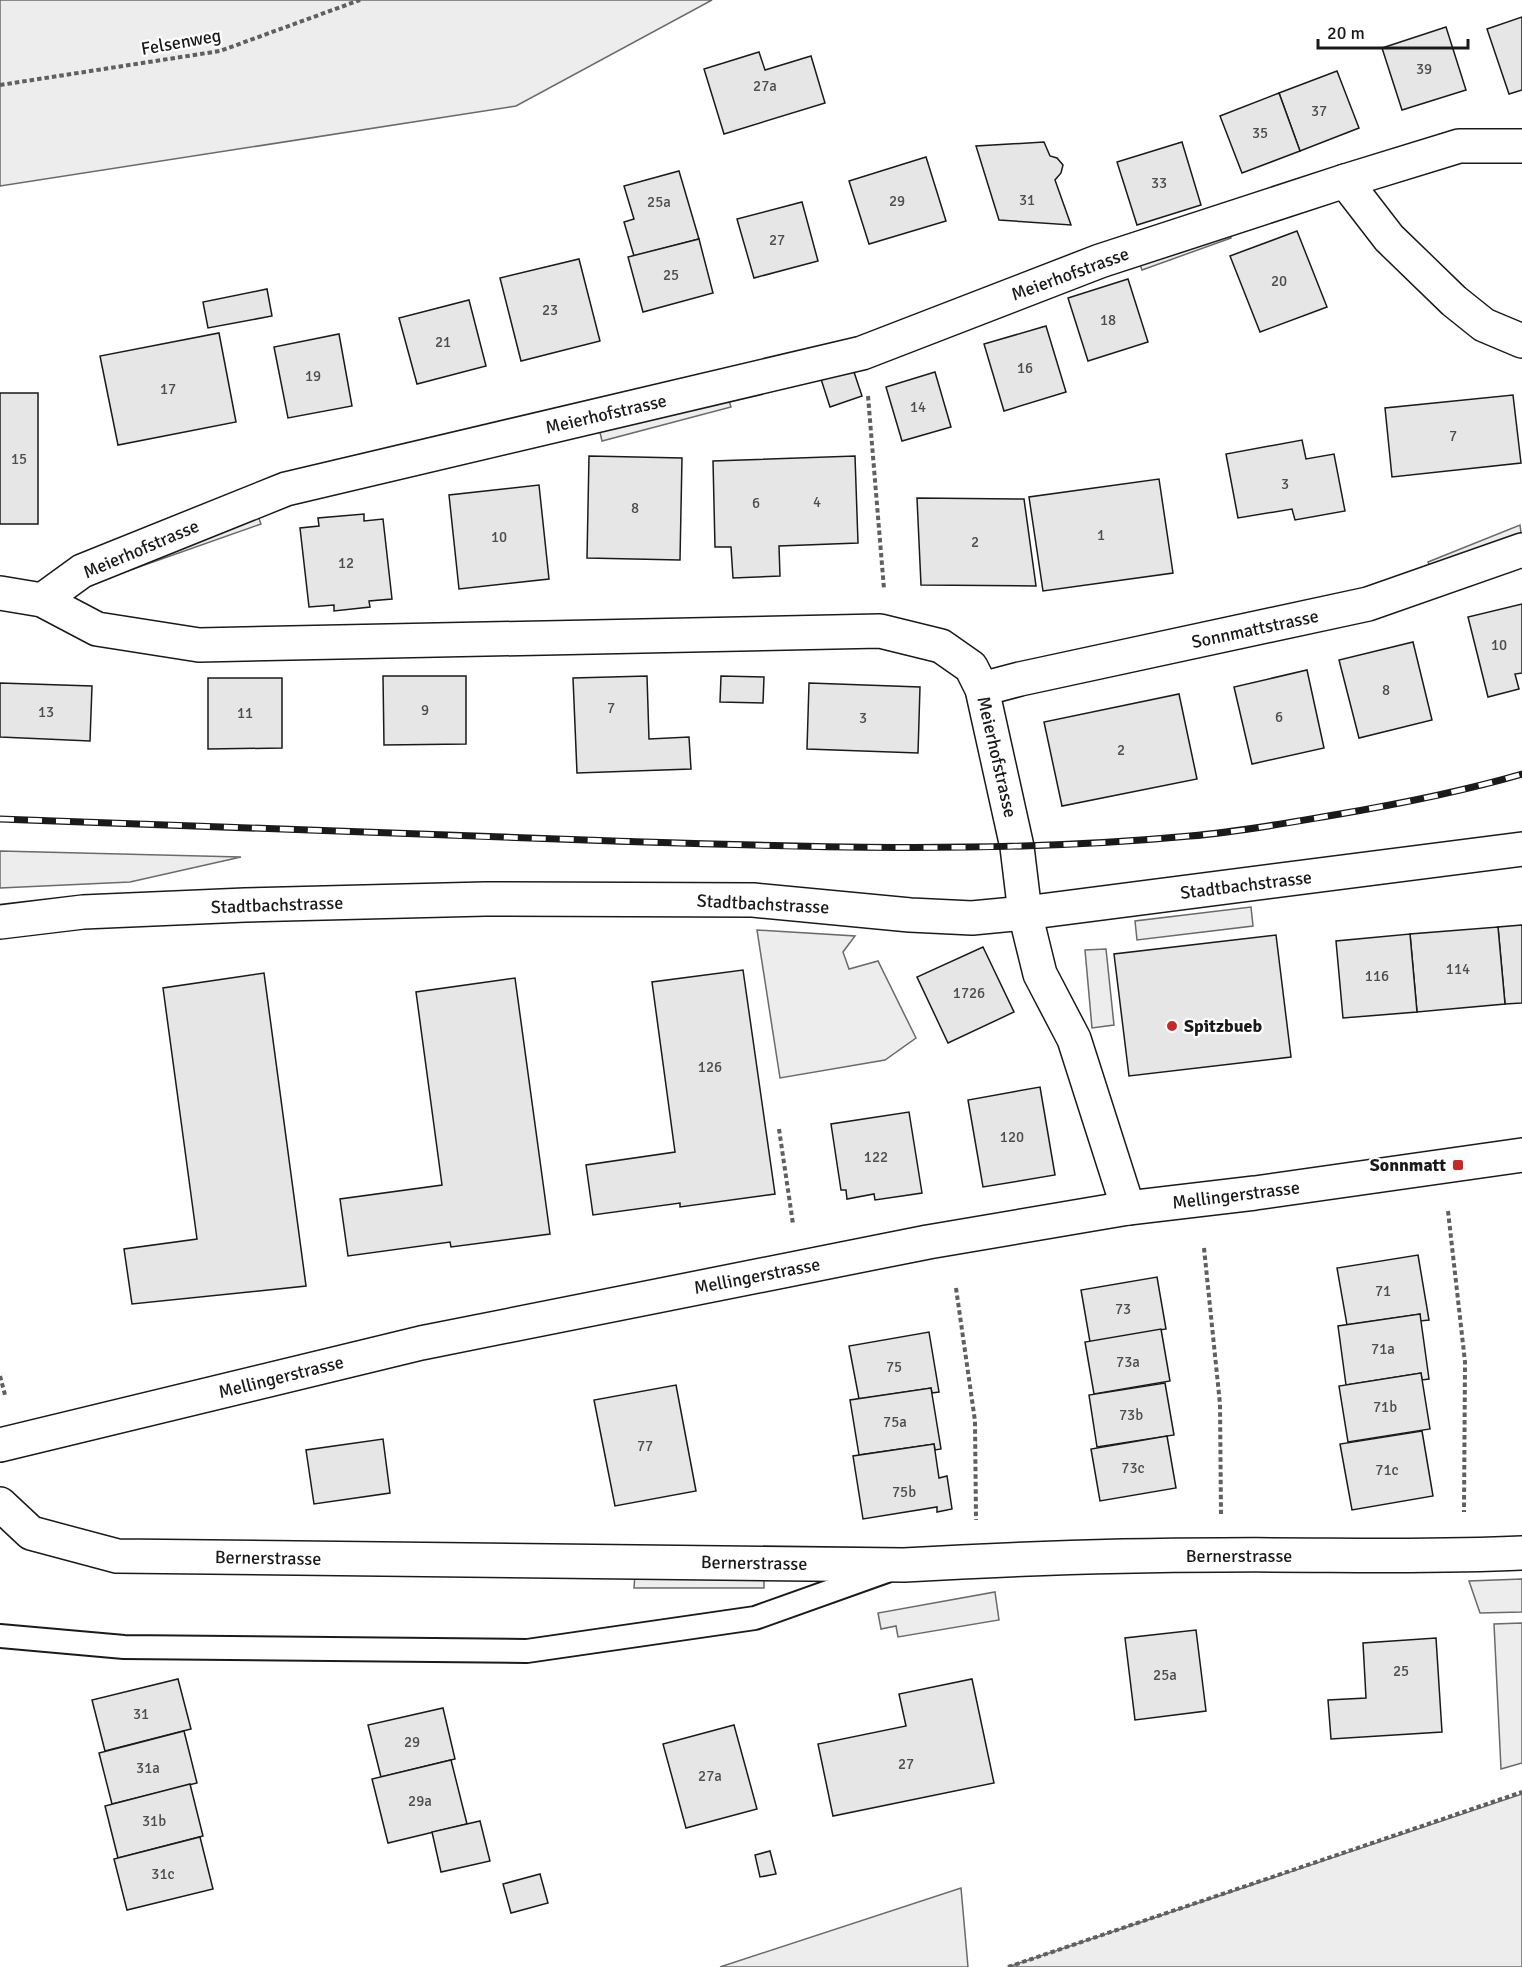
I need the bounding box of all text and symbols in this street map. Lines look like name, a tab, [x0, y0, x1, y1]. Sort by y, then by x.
scale bar	[1318, 12, 1468, 50]
text: 20 m	[1327, 22, 1365, 44]
street label: Felsenweg	[139, 24, 223, 60]
house number: 39	[1416, 60, 1432, 78]
house number: 27a	[753, 77, 777, 95]
house number: 37	[1311, 102, 1327, 120]
house number: 35	[1252, 124, 1268, 142]
house number: 33	[1151, 174, 1167, 192]
house number: 31	[1019, 191, 1035, 209]
house number: 29	[889, 192, 905, 210]
house number: 25a	[647, 193, 671, 211]
house number: 27	[769, 231, 785, 249]
street label: Meierhofstrasse	[1008, 243, 1132, 305]
house number: 25	[663, 266, 679, 284]
house number: 20	[1271, 272, 1287, 290]
house number: 23	[542, 301, 558, 319]
house number: 18	[1100, 311, 1116, 329]
house number: 21	[435, 333, 451, 351]
house number: 16	[1017, 359, 1033, 377]
house number: 19	[305, 367, 321, 385]
house number: 17	[160, 380, 176, 398]
street label: Meierhofstrasse	[543, 389, 669, 439]
house number: 14	[910, 398, 926, 416]
house number: 7	[1449, 427, 1457, 445]
house number: 15	[11, 450, 27, 468]
house number: 3	[1281, 475, 1289, 493]
house number: 4	[813, 493, 821, 511]
house number: 6	[752, 494, 760, 512]
house number: 8	[631, 499, 639, 517]
street label: Meierhofstrasse	[80, 515, 202, 583]
house number: 1	[1097, 526, 1105, 544]
house number: 10	[491, 528, 507, 546]
house number: 2	[971, 533, 979, 551]
house number: 12	[338, 554, 354, 572]
street label: Sonnmattstrasse	[1189, 605, 1321, 653]
house number: 10	[1491, 636, 1507, 654]
house number: 8	[1382, 681, 1390, 699]
street label: Meierhofstrasse	[972, 694, 1022, 820]
house number: 7	[607, 699, 615, 717]
house number: 9	[421, 701, 429, 719]
house number: 13	[38, 703, 54, 721]
house number: 11	[237, 704, 253, 722]
house number: 6	[1275, 708, 1283, 726]
house number: 3	[859, 709, 867, 727]
house number: 2	[1117, 741, 1125, 759]
street label: Stadtbachstrasse	[1179, 866, 1313, 904]
street label: Stadtbachstrasse	[696, 890, 830, 918]
street label: Stadtbachstrasse	[210, 892, 344, 918]
house number: 114	[1446, 960, 1470, 978]
house number: 116	[1365, 967, 1389, 985]
house number: 1726	[953, 984, 985, 1002]
place label: Spitzbueb	[1184, 1015, 1262, 1037]
marker: Spitzbueb	[1165, 1019, 1179, 1033]
house number: 126	[698, 1058, 722, 1076]
house number: 120	[1000, 1128, 1024, 1146]
house number: 122	[864, 1148, 888, 1166]
place label: Sonnmatt	[1370, 1154, 1446, 1176]
marker: Sonnmatt	[1451, 1158, 1465, 1172]
street label: Mellingerstrasse	[1171, 1176, 1301, 1214]
street label: Mellingerstrasse	[692, 1253, 822, 1299]
house number: 71	[1375, 1282, 1391, 1300]
house number: 73	[1115, 1300, 1131, 1318]
house number: 71a	[1371, 1340, 1395, 1358]
street label: Mellingerstrasse	[216, 1351, 346, 1403]
house number: 73a	[1116, 1353, 1140, 1371]
house number: 75	[886, 1358, 902, 1376]
house number: 71b	[1373, 1398, 1397, 1416]
house number: 73b	[1119, 1406, 1143, 1424]
house number: 75a	[883, 1413, 907, 1431]
house number: 77	[637, 1437, 653, 1455]
house number: 73c	[1121, 1459, 1145, 1477]
house number: 71c	[1375, 1461, 1399, 1479]
house number: 75b	[892, 1483, 916, 1501]
street label: Bernerstrasse	[1186, 1545, 1292, 1567]
street label: Bernerstrasse	[215, 1546, 321, 1570]
street label: Bernerstrasse	[701, 1551, 807, 1575]
house number: 25	[1393, 1662, 1409, 1680]
house number: 25a	[1153, 1666, 1177, 1684]
house number: 31	[133, 1705, 149, 1723]
house number: 29	[404, 1733, 420, 1751]
house number: 27	[898, 1755, 914, 1773]
house number: 31a	[136, 1759, 160, 1777]
house number: 27a	[698, 1767, 722, 1785]
house number: 29a	[408, 1792, 432, 1810]
house number: 31b	[142, 1812, 166, 1830]
house number: 31c	[151, 1865, 175, 1883]

